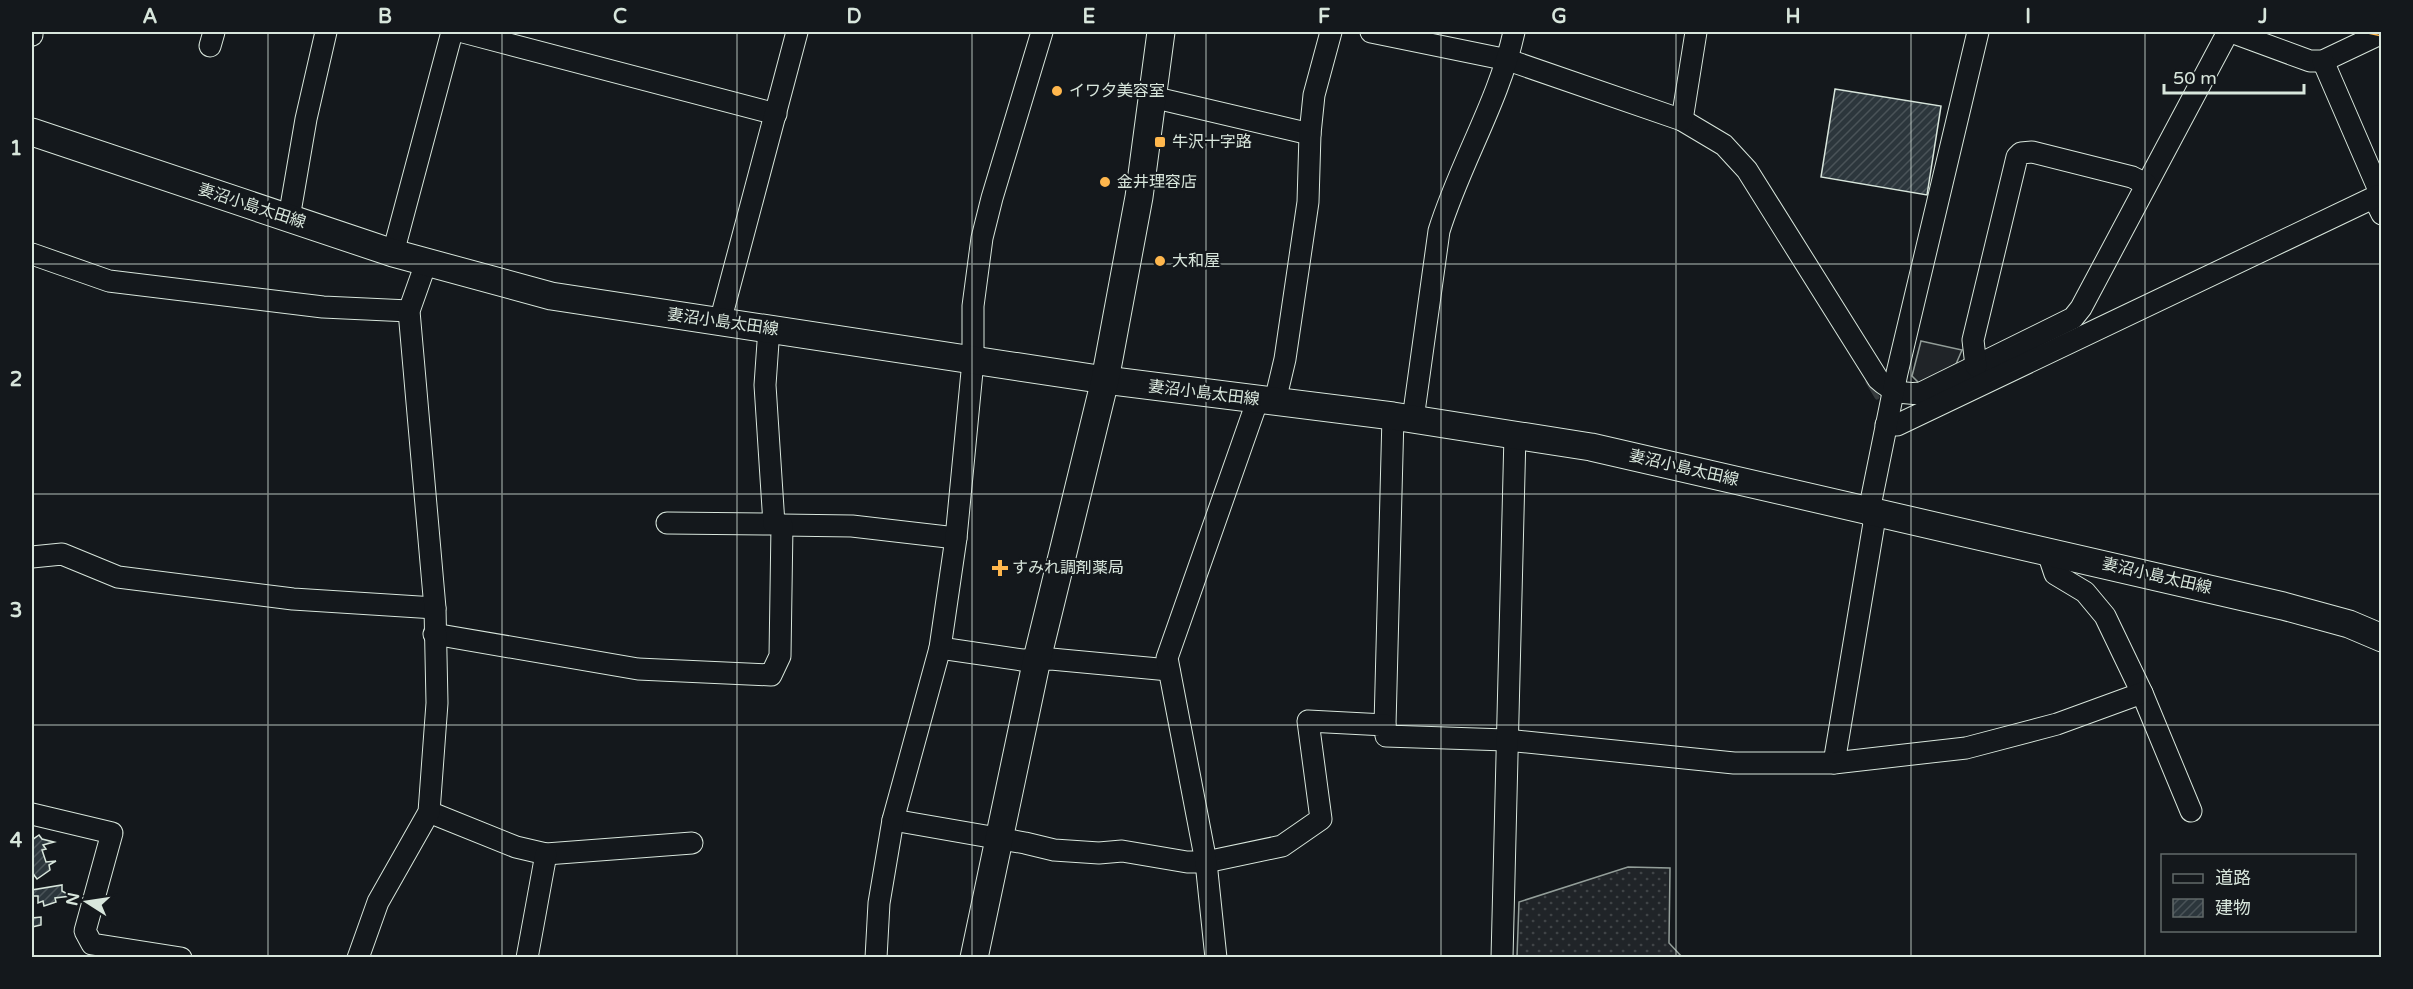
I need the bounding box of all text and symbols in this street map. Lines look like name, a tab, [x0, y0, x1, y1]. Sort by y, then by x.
text: A	[143, 5, 158, 29]
text: B	[378, 5, 392, 29]
text: C	[613, 5, 627, 29]
text: D	[846, 5, 862, 29]
text: E	[1083, 5, 1096, 29]
text: F	[1318, 5, 1330, 29]
text: G	[1551, 5, 1567, 29]
text: H	[1785, 5, 1801, 29]
text: I	[2025, 5, 2031, 29]
text: J	[2257, 5, 2268, 29]
scale bar	[2164, 57, 2304, 95]
text: 50 m	[2173, 67, 2217, 89]
place label: イワ夕美容室	[1069, 81, 1165, 101]
marker: イワ夕美容室	[1050, 84, 1064, 98]
place label: 牛沢十字路	[1172, 132, 1252, 152]
marker: 牛沢十字路	[1153, 135, 1167, 149]
text: 1	[10, 137, 22, 161]
place label: 金井理容店	[1117, 172, 1197, 192]
marker: 金井理容店	[1098, 175, 1112, 189]
street label: 妻沼小島太田線	[196, 179, 308, 233]
place label: 大和屋	[1172, 251, 1220, 271]
marker: 大和屋	[1153, 254, 1167, 268]
street label: 妻沼小島太田線	[666, 304, 780, 340]
text: 2	[10, 368, 22, 392]
street label: 妻沼小島太田線	[1147, 376, 1261, 410]
street label: 妻沼小島太田線	[1627, 446, 1741, 490]
street label: 妻沼小島太田線	[2100, 554, 2214, 598]
place label: すみれ調剤薬局	[1012, 558, 1124, 578]
marker: すみれ調剤薬局	[993, 561, 1007, 575]
text: 3	[10, 599, 22, 623]
text: 4	[10, 829, 23, 853]
legend	[2161, 854, 2356, 932]
text: 道路	[2215, 867, 2251, 889]
north arrow	[57, 872, 117, 932]
text: N	[62, 891, 84, 907]
text: 建物	[2215, 897, 2251, 919]

